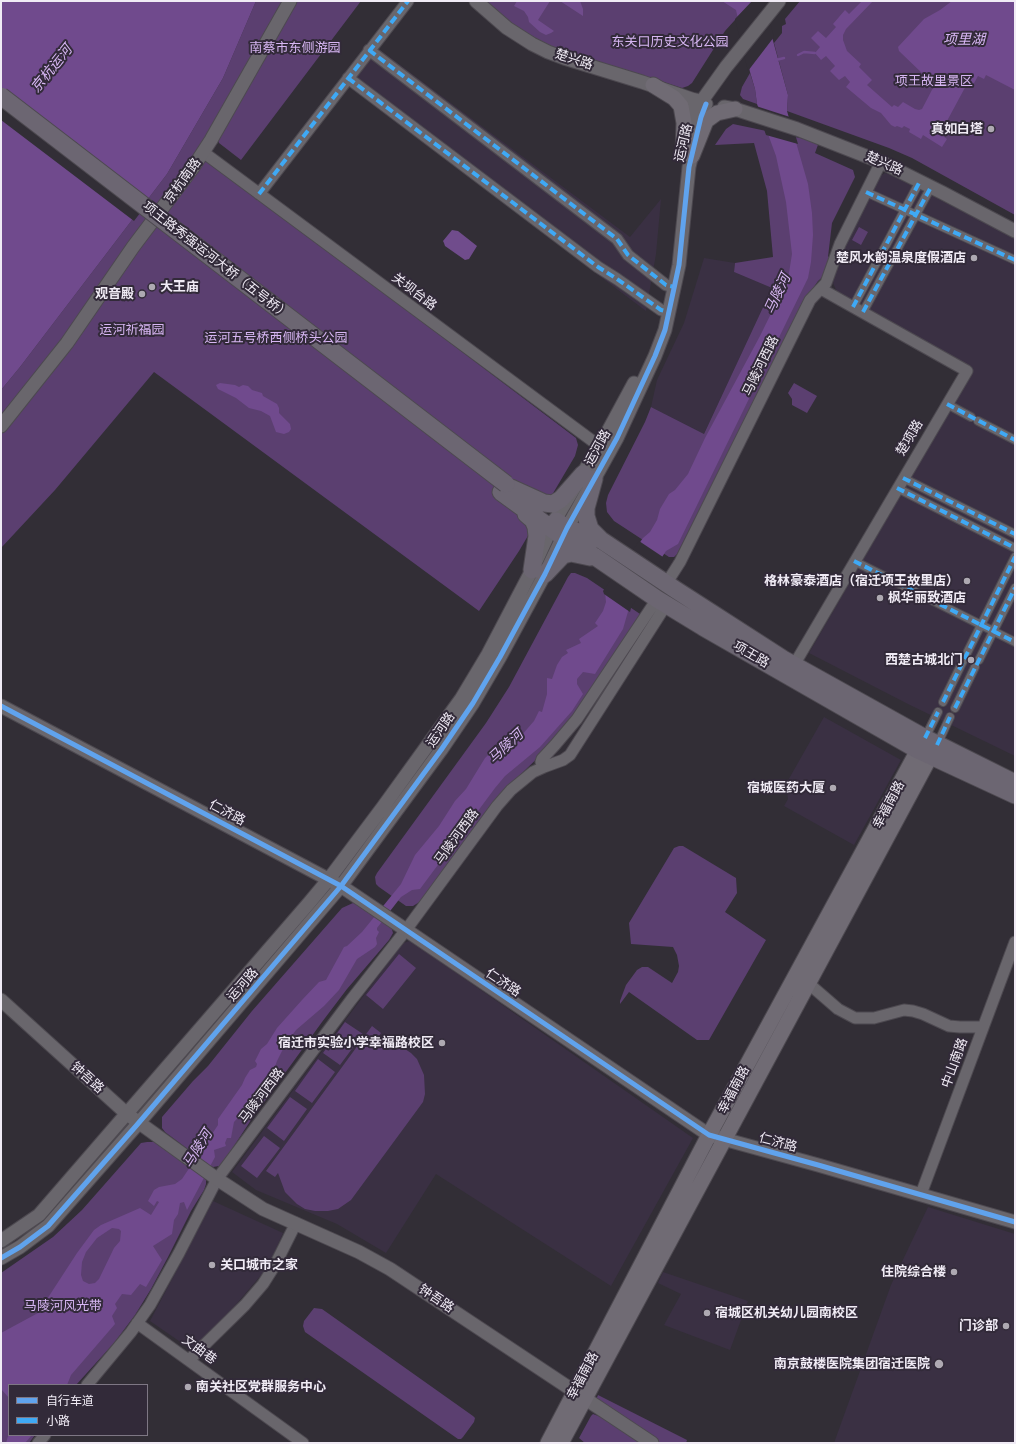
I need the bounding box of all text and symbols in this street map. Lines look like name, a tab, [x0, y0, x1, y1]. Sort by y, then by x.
water label: 项里湖	[943, 32, 985, 48]
park label: 东关口历史文化公园	[612, 34, 728, 50]
park label: 南蔡市东侧游园	[250, 40, 340, 56]
water label: 京杭运河	[28, 42, 76, 96]
street label: 楚兴路	[553, 47, 595, 73]
park label: 项王故里景区	[895, 73, 973, 89]
place label: 真如白塔	[931, 121, 983, 137]
street label: 运河路	[672, 122, 696, 164]
marker: 真如白塔	[986, 124, 996, 134]
street label: 楚兴路	[863, 149, 905, 179]
street label: 京杭南路	[161, 155, 205, 207]
street label: 项王路秀强运河大桥（五号桥）	[139, 199, 293, 323]
place label: 楚风水韵温泉度假酒店	[836, 250, 966, 266]
marker: 楚风水韵温泉度假酒店	[969, 253, 979, 263]
street label: 关坝台路	[389, 270, 439, 314]
water label: 马陵河	[762, 271, 794, 317]
place label: 大王庙	[160, 279, 199, 295]
marker: 大王庙	[147, 282, 157, 292]
place label: 观音殿	[95, 286, 134, 302]
marker: 观音殿	[137, 289, 147, 299]
park label: 运河祈福园	[100, 322, 164, 338]
park label: 运河五号桥西侧桥头公园	[205, 330, 347, 346]
street label: 马陵河西路	[740, 333, 782, 399]
street label: 楚项路	[893, 417, 927, 459]
street label: 运河路	[582, 427, 614, 469]
place label: 格林豪泰酒店（宿迁项王故里店）	[764, 573, 959, 589]
marker: 格林豪泰酒店（宿迁项王故里店）	[962, 576, 972, 586]
place label: 枫华丽致酒店	[888, 590, 966, 606]
marker: 枫华丽致酒店	[875, 593, 885, 603]
street label: 项王路	[730, 638, 772, 672]
place label: 西楚古城北门	[885, 652, 963, 668]
marker: 西楚古城北门	[966, 655, 976, 665]
street label: 运河路	[423, 710, 459, 750]
water label: 马陵河	[485, 727, 527, 767]
street label: 幸福南路	[870, 778, 908, 832]
place label: 宿城医药大厦	[747, 780, 825, 796]
marker: 宿城医药大厦	[828, 783, 838, 793]
street label: 仁济路	[206, 797, 248, 829]
street label: 马陵河西路	[432, 806, 482, 868]
street label: 运河路	[224, 965, 262, 1005]
street label: 仁济路	[482, 966, 524, 1000]
place label: 宿迁市实验小学幸福路校区	[278, 1035, 434, 1051]
street label: 中山南路	[939, 1036, 971, 1090]
marker: 宿迁市实验小学幸福路校区	[437, 1038, 447, 1048]
street label: 钟吾路	[67, 1059, 107, 1097]
street label: 幸福南路	[715, 1063, 753, 1117]
street label: 马陵河西路	[236, 1065, 288, 1127]
water label: 马陵河	[180, 1127, 216, 1171]
street label: 仁济路	[757, 1130, 799, 1156]
place label: 关口城市之家	[220, 1257, 298, 1273]
marker: 关口城市之家	[207, 1260, 217, 1270]
place label: 住院综合楼	[881, 1264, 946, 1280]
marker: 住院综合楼	[949, 1267, 959, 1277]
street label: 钟吾路	[415, 1282, 457, 1316]
park label: 马陵河风光带	[24, 1298, 102, 1314]
place label: 宿城区机关幼儿园南校区	[715, 1305, 858, 1321]
marker: 宿城区机关幼儿园南校区	[702, 1308, 712, 1318]
place label: 门诊部	[959, 1318, 998, 1334]
marker: 门诊部	[1001, 1321, 1011, 1331]
street label: 文曲巷	[179, 1332, 219, 1368]
street label: 幸福南路	[564, 1349, 602, 1403]
place label: 南京鼓楼医院集团宿迁医院	[774, 1356, 930, 1372]
marker: 南京鼓楼医院集团宿迁医院	[933, 1358, 945, 1370]
place label: 南关社区党群服务中心	[196, 1379, 326, 1395]
marker: 南关社区党群服务中心	[183, 1382, 193, 1392]
legend	[8, 1384, 148, 1436]
text: 自行车道	[46, 1393, 94, 1409]
text: 小路	[46, 1413, 70, 1429]

